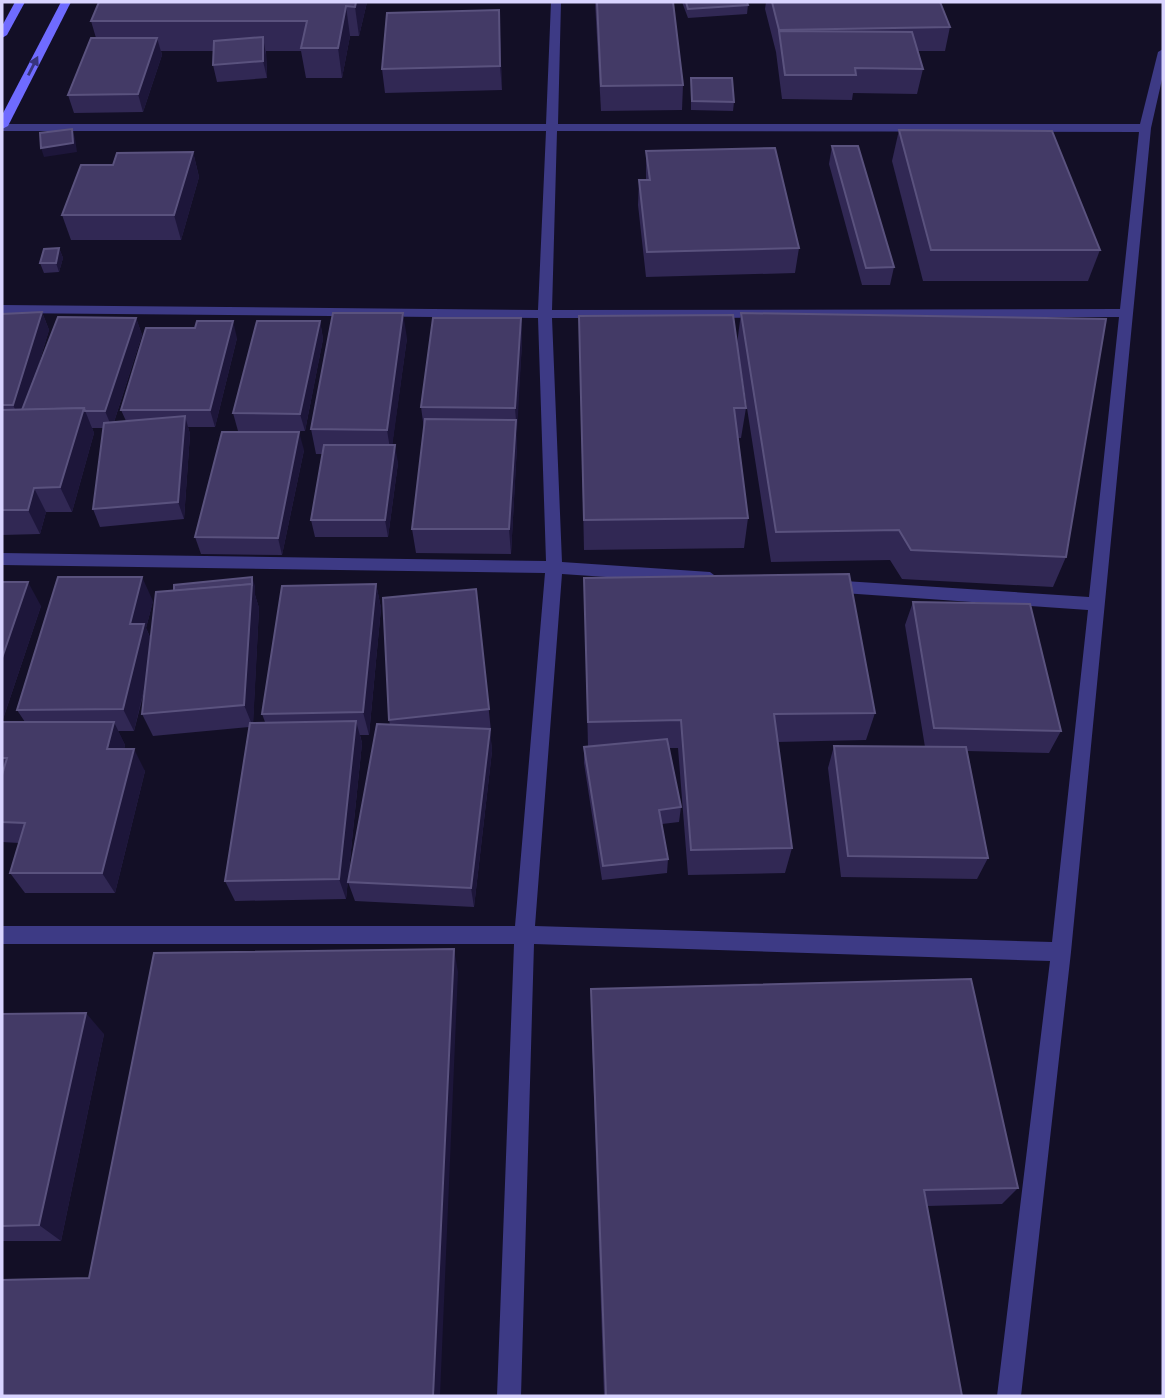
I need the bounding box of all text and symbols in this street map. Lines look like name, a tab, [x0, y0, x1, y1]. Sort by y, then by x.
one-way arrow	[27, 55, 39, 75]

